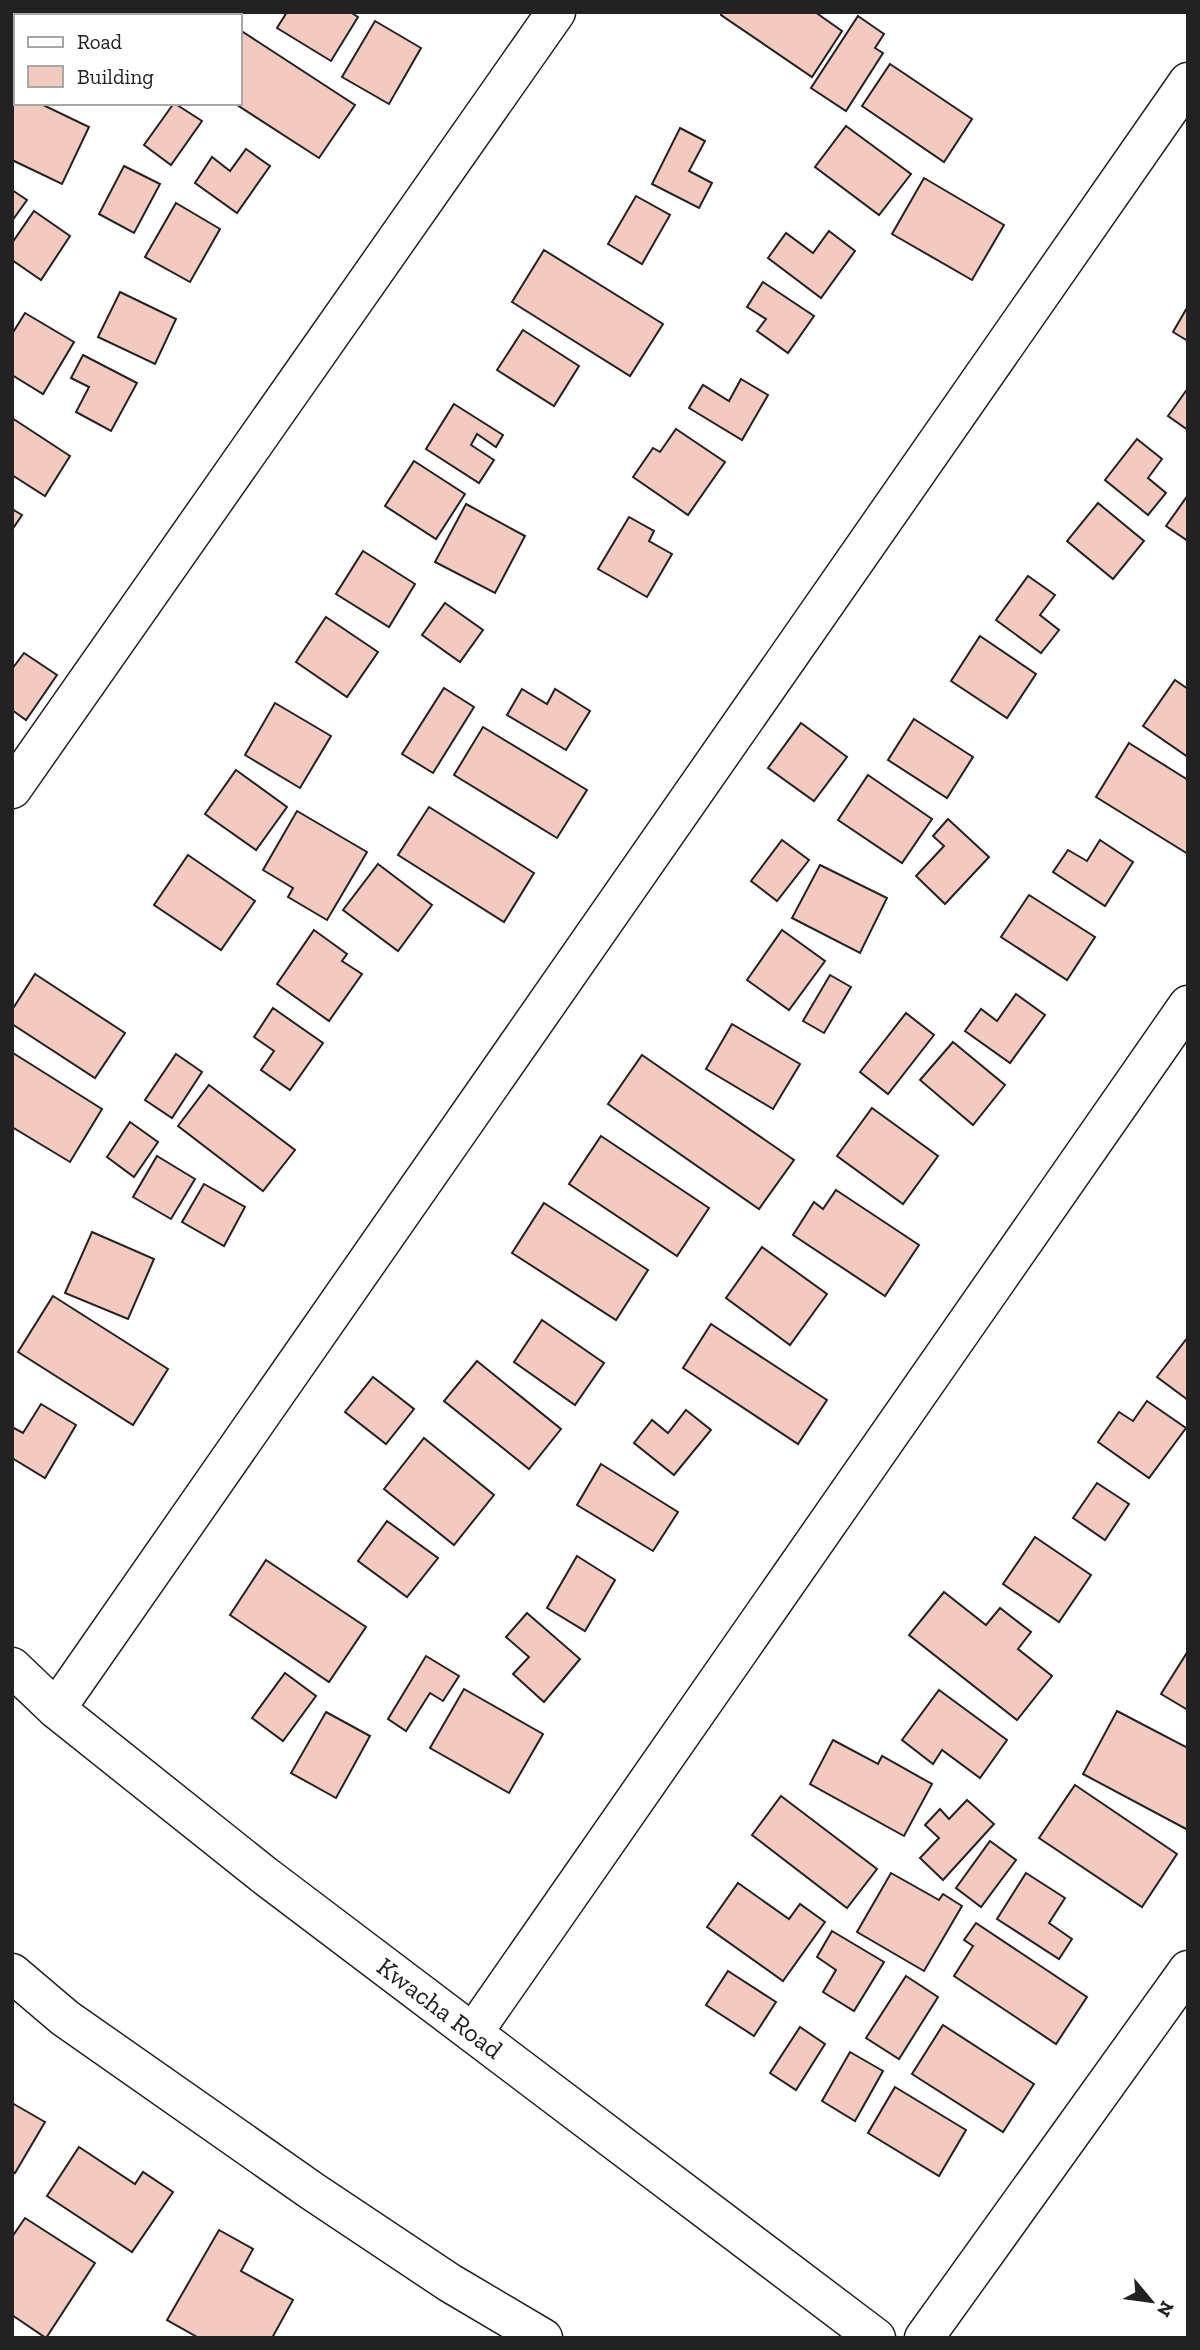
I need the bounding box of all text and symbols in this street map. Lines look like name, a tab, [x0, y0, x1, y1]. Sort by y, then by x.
legend	[14, 14, 242, 105]
text: Road	[77, 29, 123, 54]
text: Building	[77, 64, 154, 89]
street label: Kwacha Road	[371, 1950, 509, 2066]
north arrow	[1116, 2266, 1186, 2336]
text: N	[1152, 2297, 1179, 2321]

